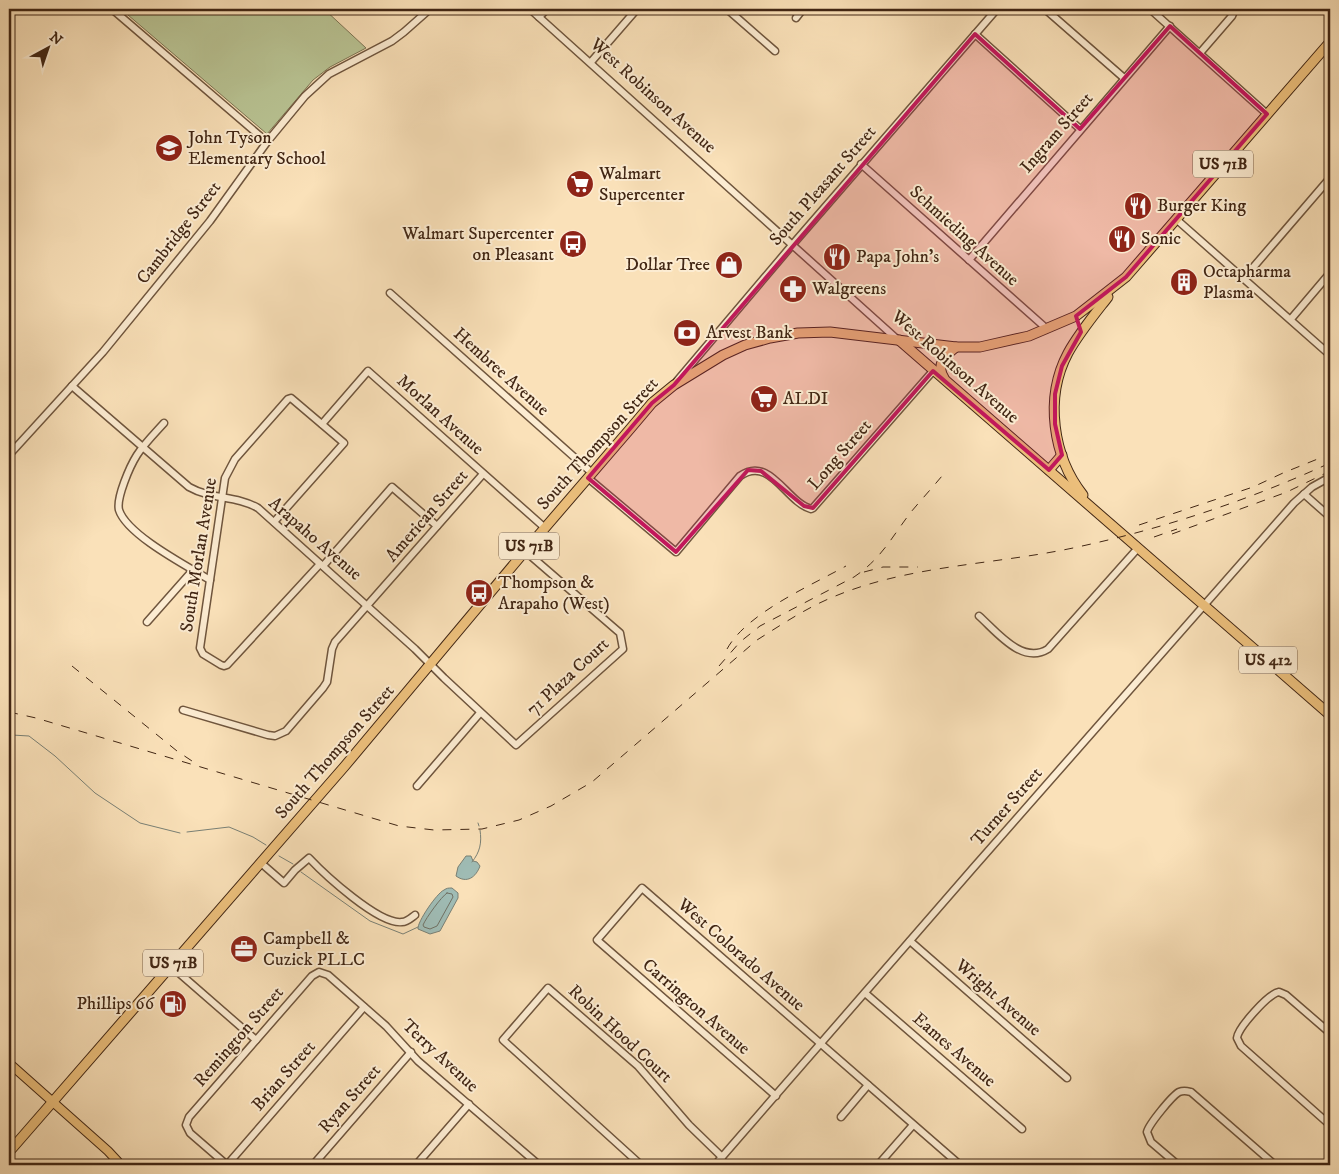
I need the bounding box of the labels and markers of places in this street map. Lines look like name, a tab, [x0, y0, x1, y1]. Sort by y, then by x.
place label: John Tyson Elementary School	[186, 127, 326, 170]
school or university icon: John Tyson Elementary School	[154, 133, 184, 163]
place label: Walmart Supercenter	[598, 163, 685, 206]
supermarket icon: Walmart Supercenter	[565, 169, 595, 199]
restaurant icon: Burger King	[1123, 191, 1153, 221]
place label: Burger King	[1157, 195, 1246, 217]
place label: Walmart Supercenter on Pleasant	[401, 223, 554, 266]
restaurant icon: Sonic	[1107, 224, 1137, 254]
place label: Sonic	[1141, 228, 1181, 250]
bus stop icon: Walmart Supercenter on Pleasant	[558, 229, 588, 259]
restaurant icon: Papa John's	[822, 242, 852, 272]
place label: Papa John's	[856, 246, 939, 268]
shop icon: Dollar Tree	[714, 250, 744, 280]
place label: Dollar Tree	[626, 254, 710, 276]
place label: Octapharma Plasma	[1203, 261, 1291, 304]
building icon: Octapharma Plasma	[1169, 267, 1199, 297]
pharmacy icon: Walgreens	[778, 274, 808, 304]
place label: Walgreens	[811, 278, 886, 300]
bank icon: Arvest Bank	[672, 318, 702, 348]
place label: Arvest Bank	[706, 322, 793, 344]
supermarket icon: ALDI	[749, 384, 779, 414]
place label: ALDI	[783, 388, 828, 410]
place label: Thompson & Arapaho (West)	[498, 572, 610, 615]
bus stop icon: Thompson & Arapaho (West)	[464, 578, 494, 608]
place label: Campbell & Cuzick PLLC	[263, 928, 365, 971]
office icon: Campbell & Cuzick PLLC	[229, 934, 259, 964]
fuel station icon: Phillips 66	[158, 989, 188, 1019]
place label: Phillips 66	[76, 993, 155, 1015]

